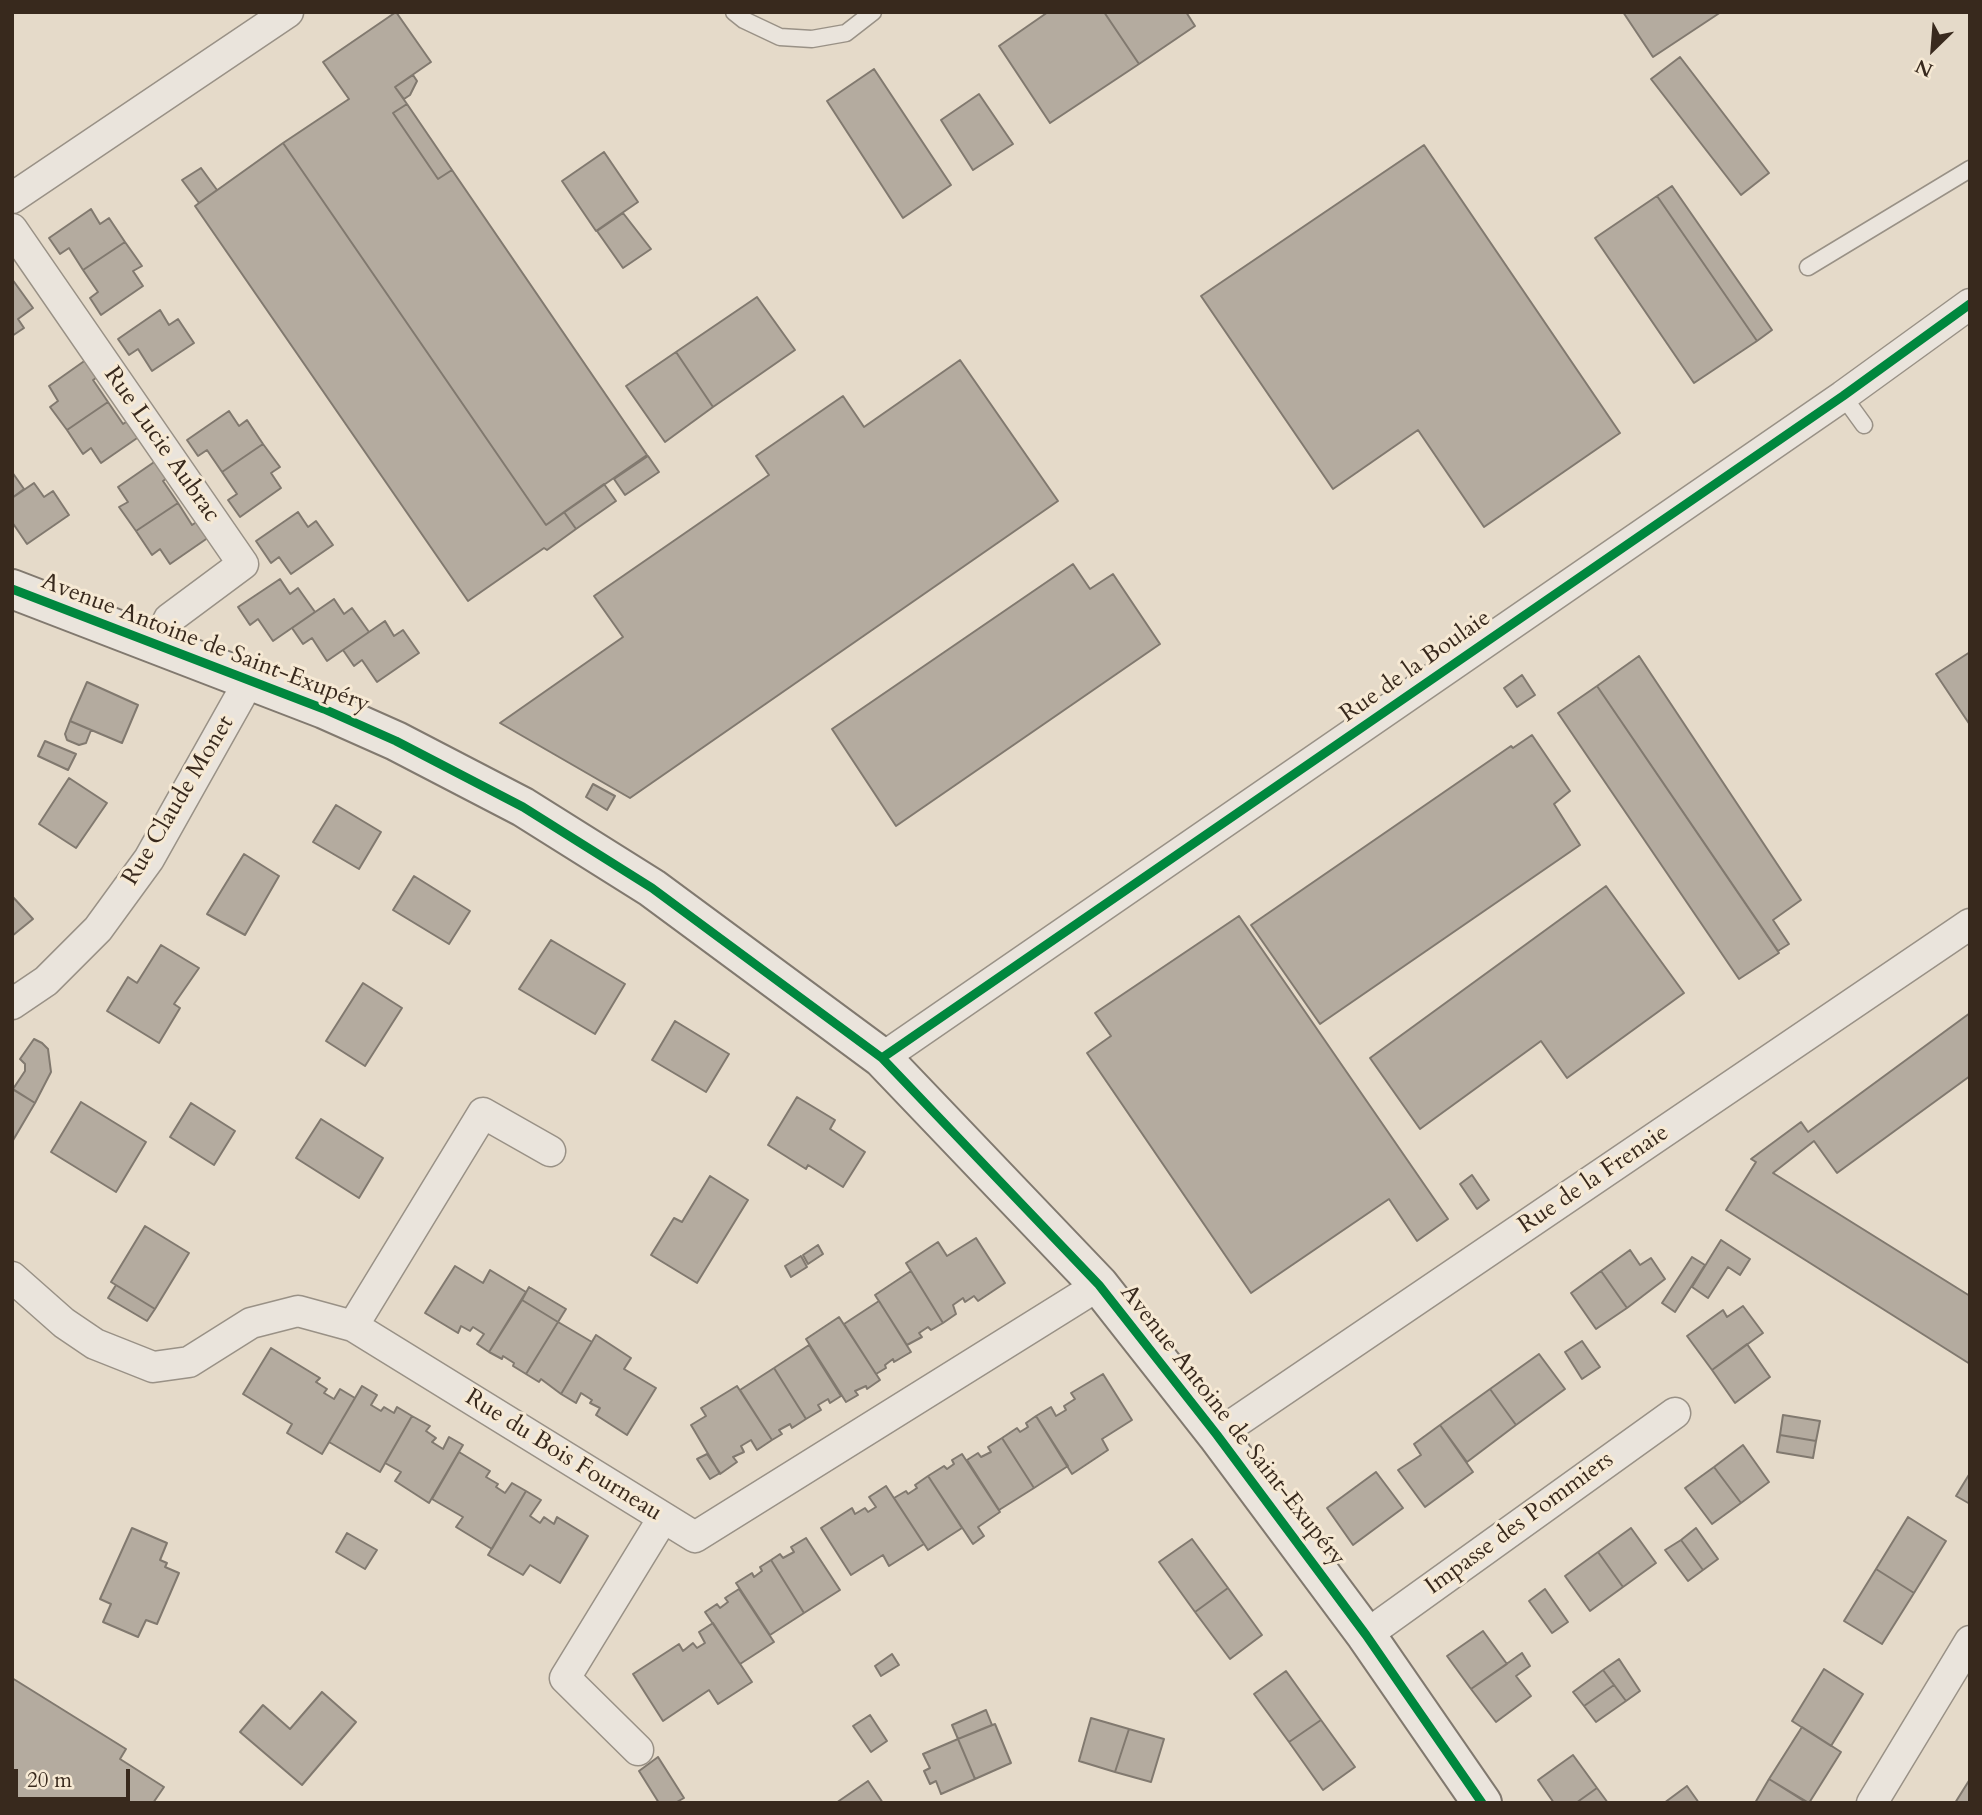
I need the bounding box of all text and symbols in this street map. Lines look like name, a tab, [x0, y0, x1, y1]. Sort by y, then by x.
north arrow	[1898, 14, 1968, 84]
text: N	[1911, 53, 1937, 83]
street label: Rue Lucie Aubrac	[97, 362, 225, 528]
street label: Avenue Antoine de Saint-Exupéry	[37, 568, 373, 720]
street label: Rue de la Boulaie	[1335, 605, 1497, 729]
street label: Rue Claude Monet	[117, 711, 241, 891]
street label: Rue de la Frenaie	[1513, 1119, 1675, 1241]
street label: Avenue Antoine de Saint-Exupéry	[1113, 1279, 1351, 1573]
street label: Rue du Bois Fourneau	[459, 1384, 667, 1528]
street label: Impasse des Pommiers	[1420, 1446, 1620, 1602]
scale bar	[18, 1756, 133, 1800]
text: 20 m	[27, 1766, 72, 1795]

